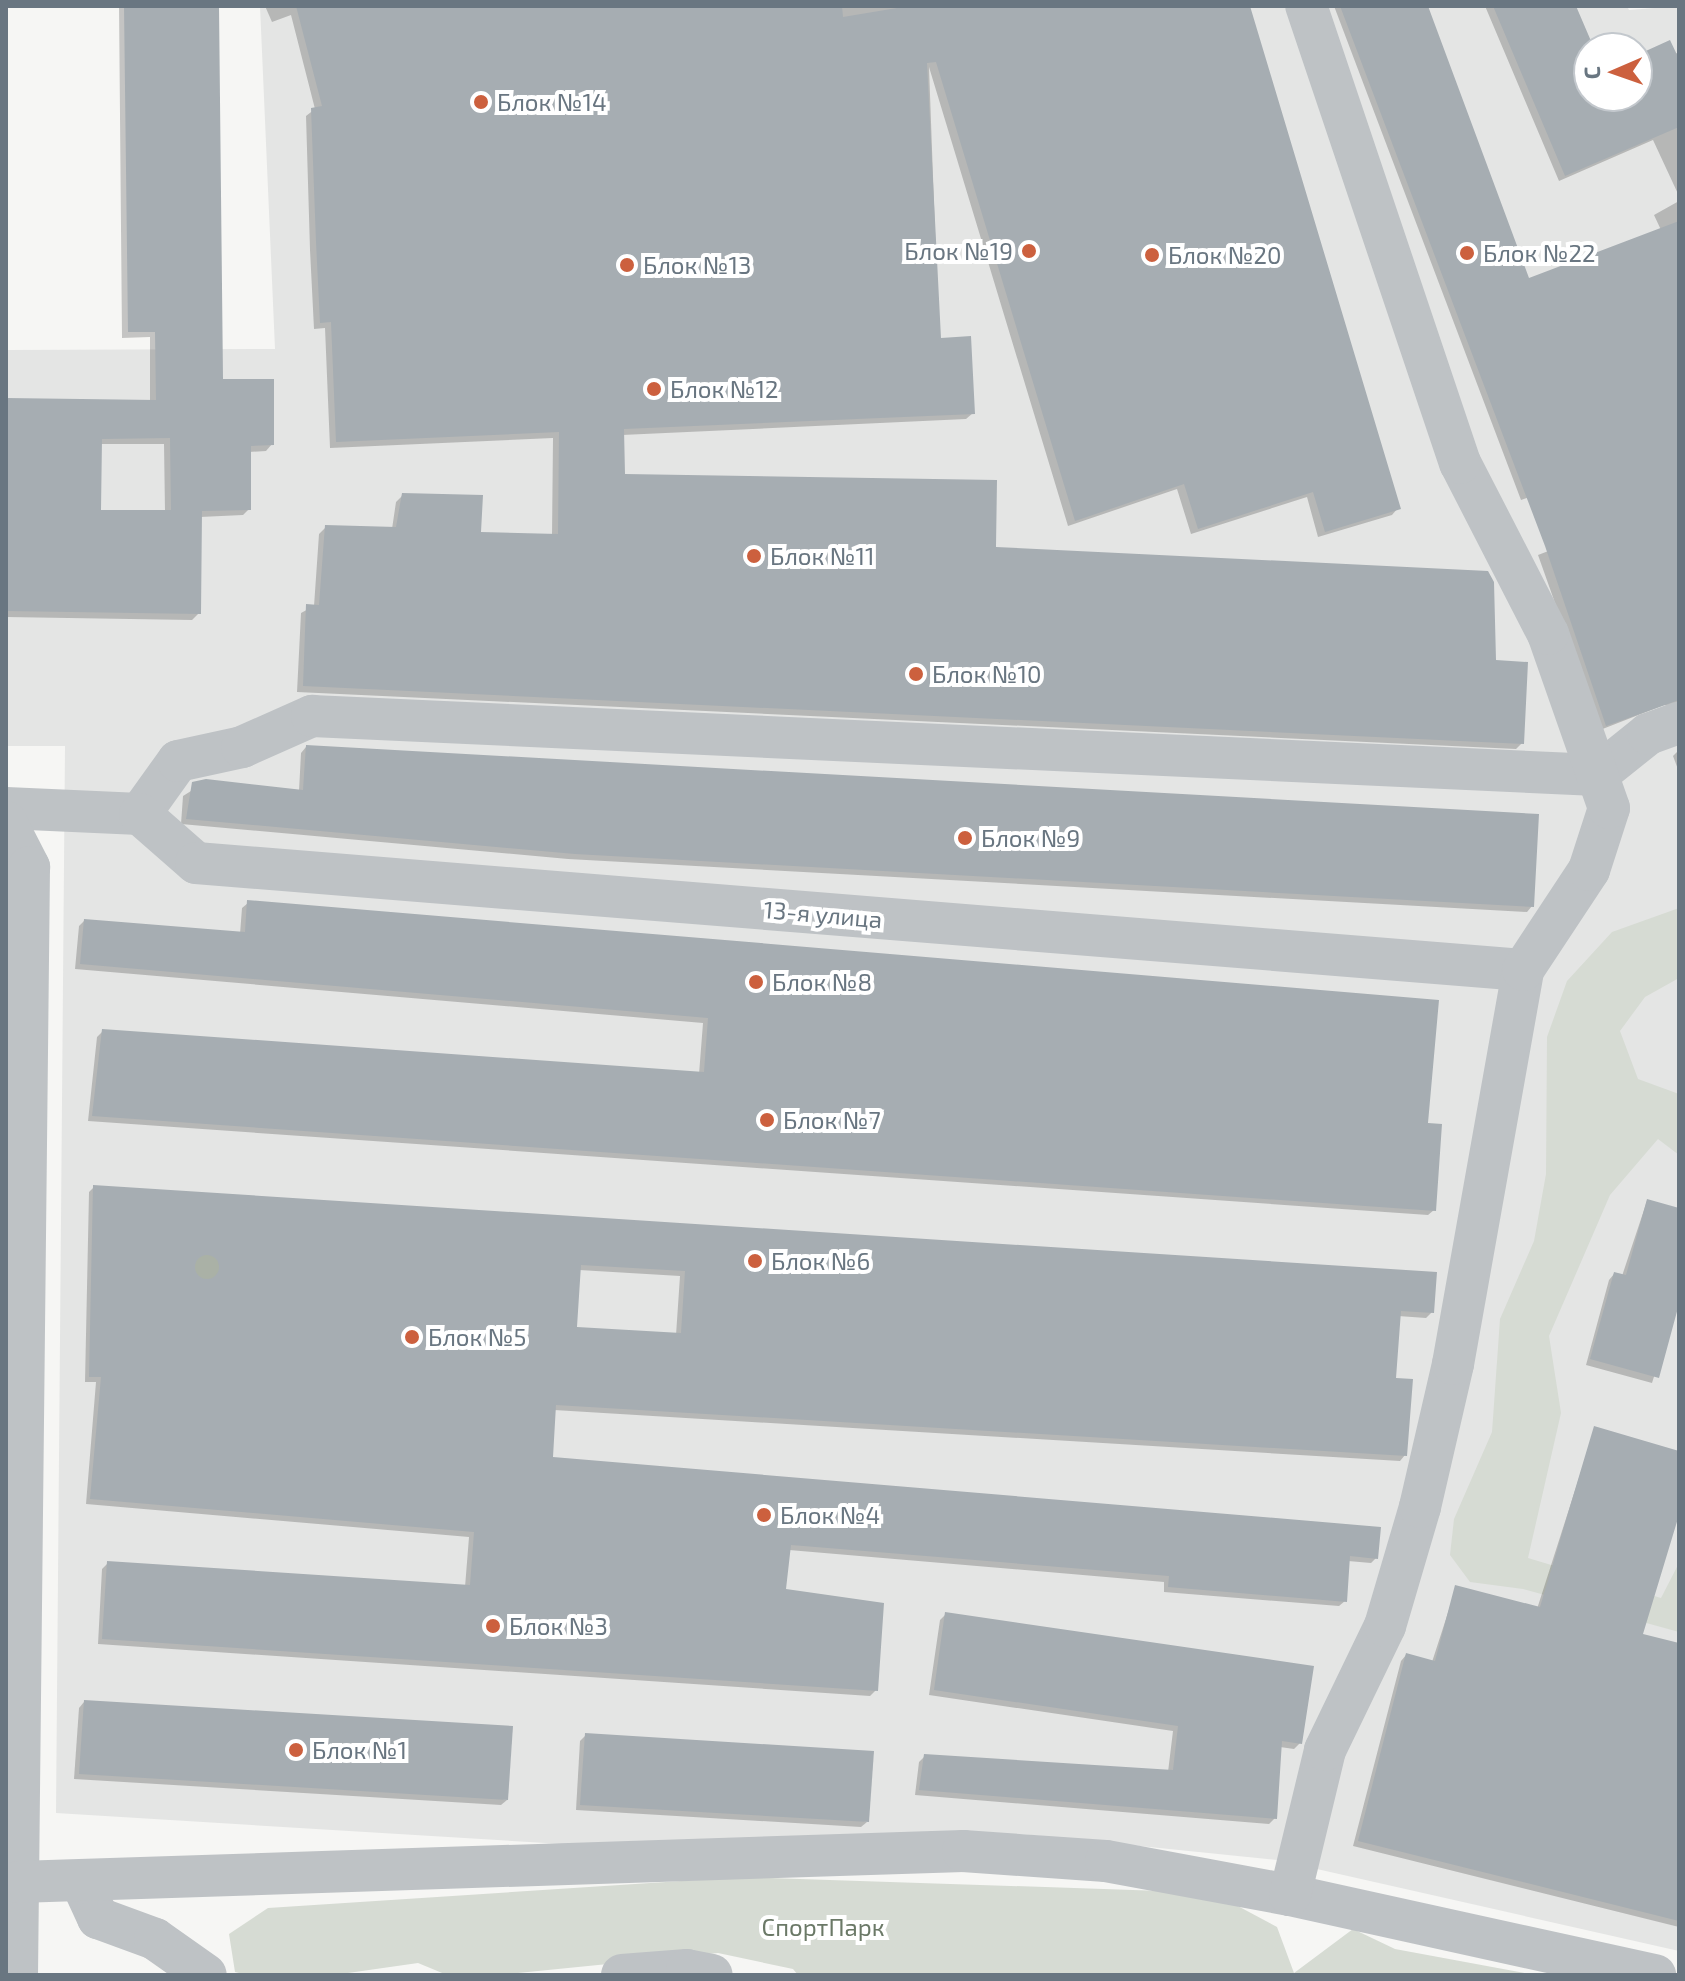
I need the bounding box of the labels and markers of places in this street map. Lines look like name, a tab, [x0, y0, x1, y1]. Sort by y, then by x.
place label: Блок №14	[497, 88, 607, 116]
marker: Блок №14	[472, 93, 490, 111]
place label: Блок №19	[904, 237, 1013, 265]
place label: Блок №22	[1483, 239, 1595, 267]
place label: Блок №20	[1168, 241, 1281, 269]
marker: Блок №19	[1020, 242, 1038, 260]
marker: Блок №22	[1458, 244, 1476, 262]
marker: Блок №20	[1143, 246, 1161, 264]
place label: Блок №13	[643, 251, 751, 279]
marker: Блок №13	[618, 256, 636, 274]
place label: Блок №12	[670, 375, 778, 403]
marker: Блок №12	[645, 380, 663, 398]
place label: Блок №11	[770, 542, 875, 570]
marker: Блок №11	[745, 547, 763, 565]
place label: Блок №10	[932, 660, 1041, 688]
marker: Блок №10	[907, 665, 925, 683]
place label: Блок №9	[981, 824, 1080, 852]
marker: Блок №9	[956, 829, 974, 847]
place label: Блок №8	[772, 968, 872, 996]
marker: Блок №8	[747, 973, 765, 991]
place label: Блок №7	[783, 1106, 881, 1134]
marker: Блок №7	[758, 1111, 776, 1129]
place label: Блок №6	[771, 1247, 870, 1275]
marker: Блок №6	[746, 1252, 764, 1270]
place label: Блок №5	[428, 1323, 526, 1351]
marker: Блок №5	[403, 1328, 421, 1346]
place label: Блок №4	[780, 1501, 880, 1529]
marker: Блок №4	[755, 1506, 773, 1524]
place label: Блок №3	[509, 1612, 608, 1640]
marker: Блок №3	[484, 1617, 502, 1635]
place label: Блок №1	[312, 1736, 407, 1764]
marker: Блок №1	[287, 1741, 305, 1759]

